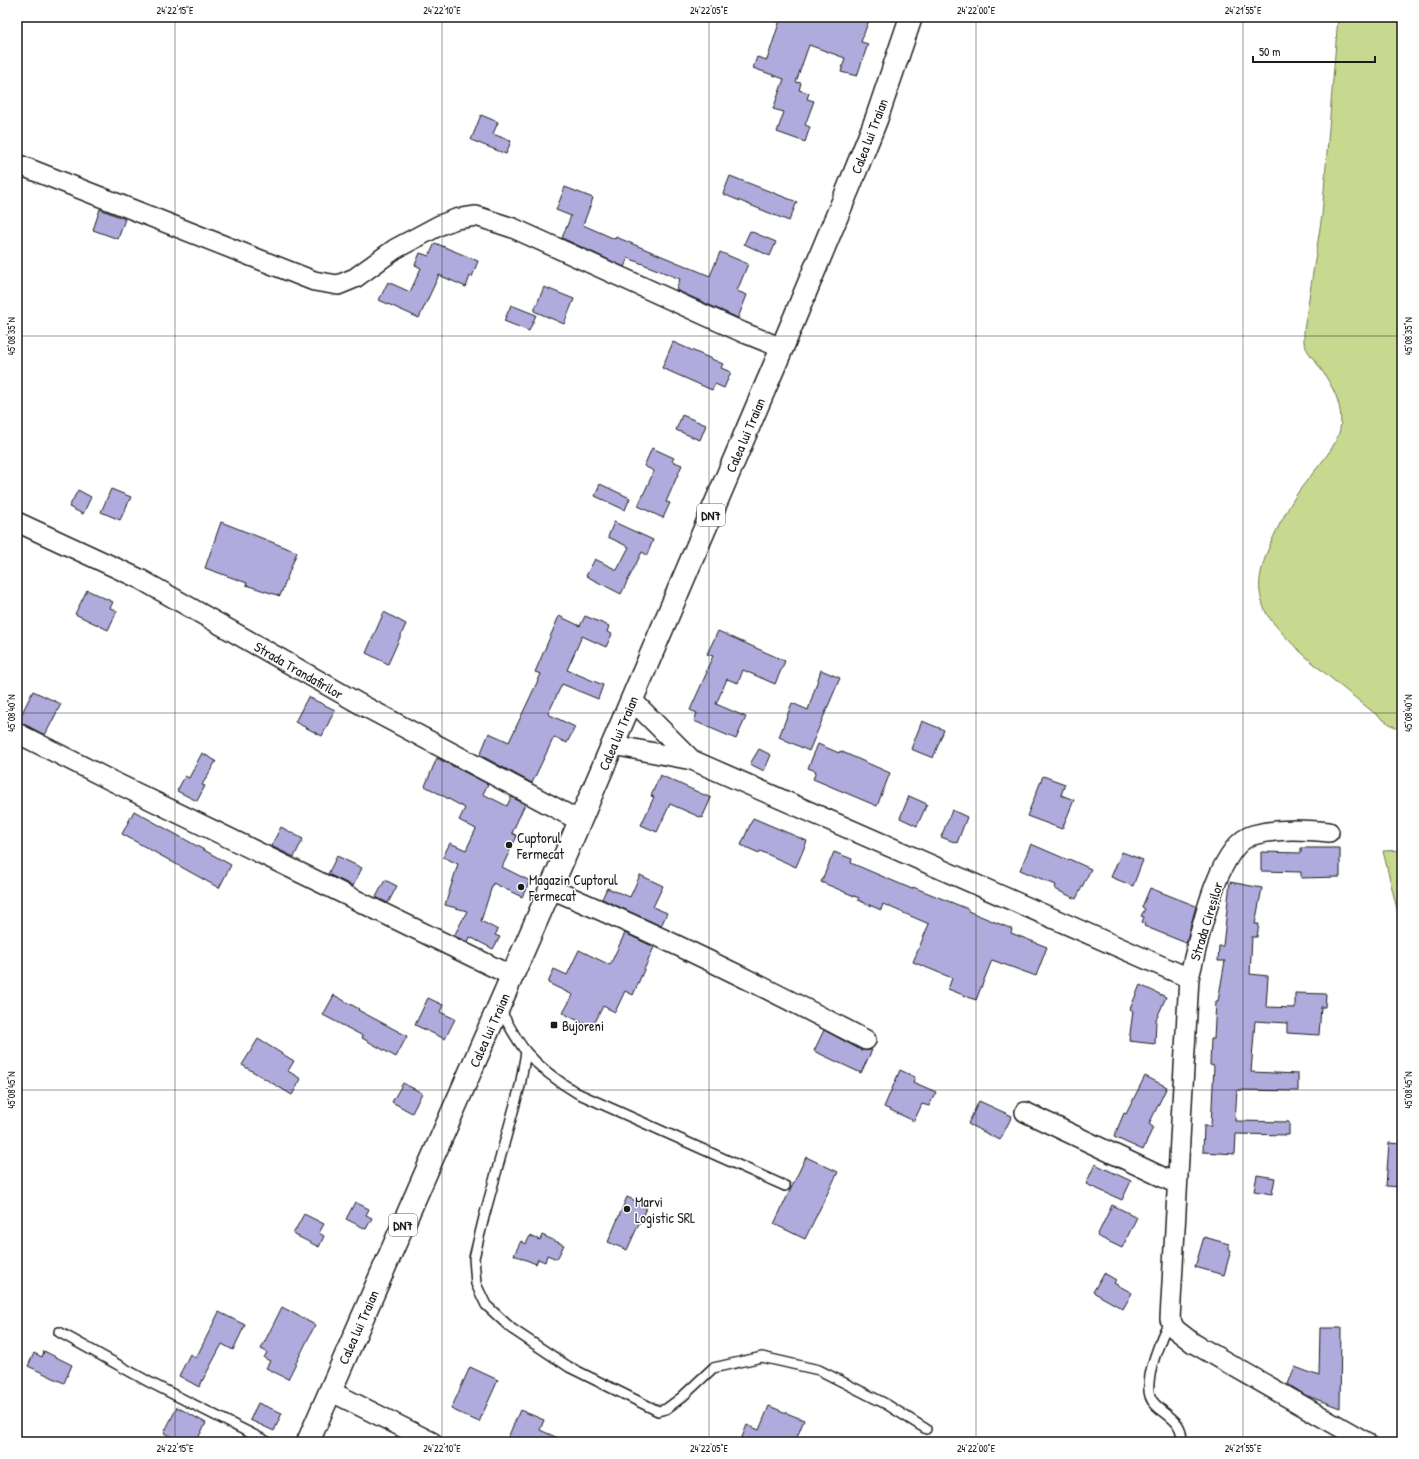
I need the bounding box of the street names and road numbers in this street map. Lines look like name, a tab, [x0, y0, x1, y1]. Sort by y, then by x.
street label: Calea lui Traian	[846, 96, 892, 176]
street label: Calea lui Traian	[721, 395, 769, 475]
road number: DN7	[697, 504, 725, 526]
street label: Strada Trandafirilor	[251, 637, 348, 703]
street label: Calea lui Traian	[594, 693, 642, 773]
street label: Strada Cireșilor	[1185, 879, 1227, 963]
street label: Calea lui Traian	[464, 990, 514, 1070]
road number: DN7	[389, 1214, 417, 1236]
street label: Calea lui Traian	[333, 1287, 383, 1367]

